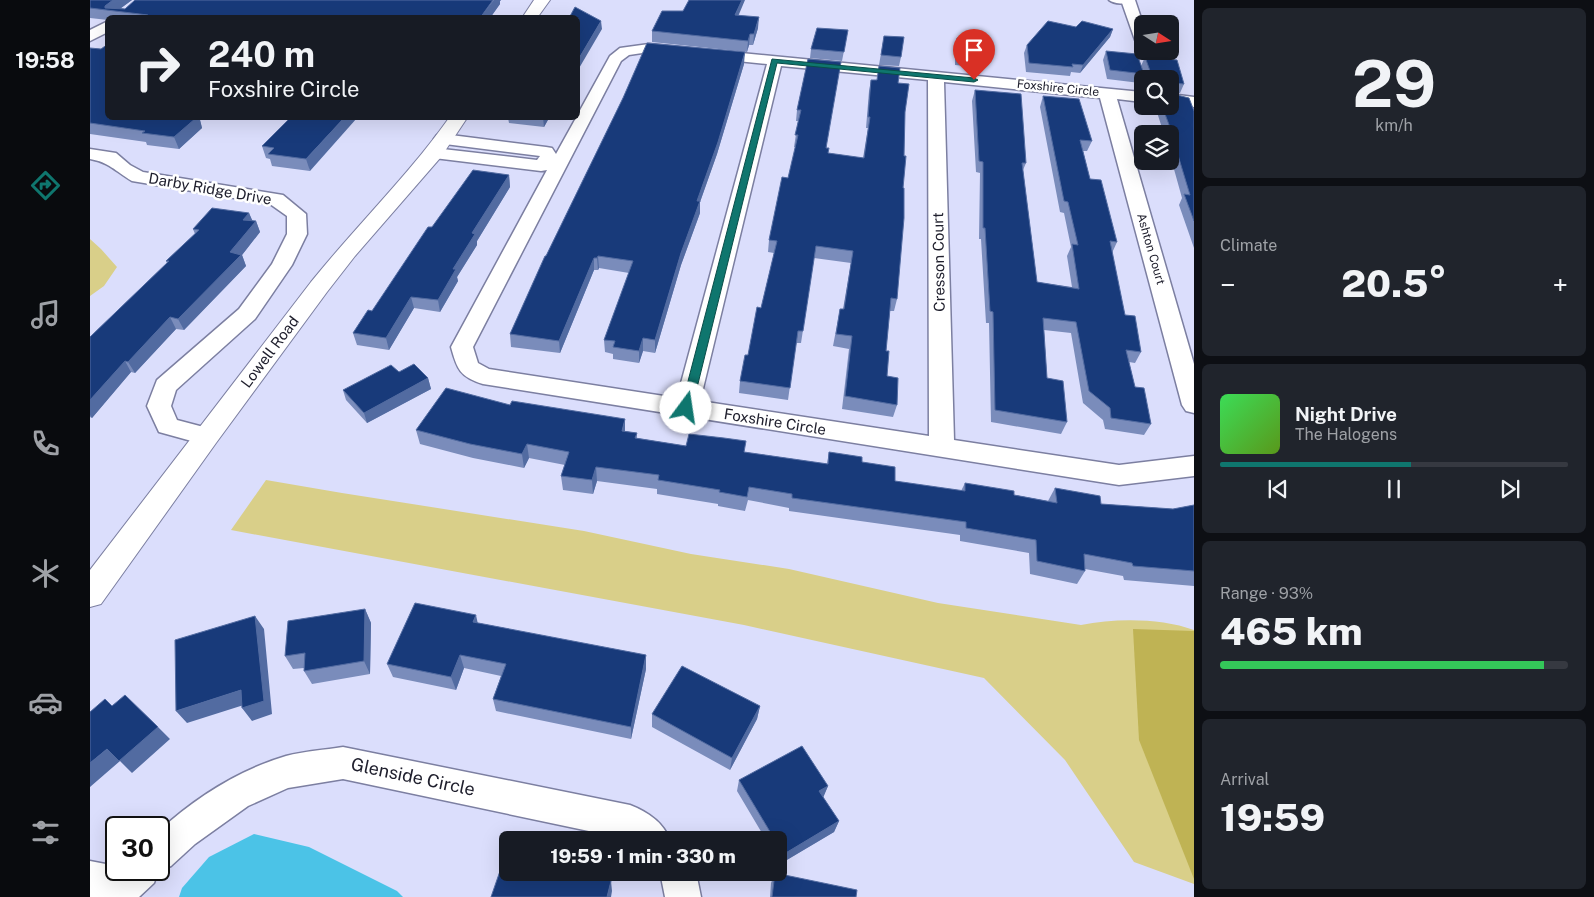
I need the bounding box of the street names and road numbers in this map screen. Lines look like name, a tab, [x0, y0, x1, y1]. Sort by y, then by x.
street label: Foxshire Circle	[1016, 77, 1100, 99]
street label: Darby Ridge Drive	[147, 169, 273, 208]
street label: Cresson Court	[929, 212, 948, 312]
street label: Ashton Court	[1134, 212, 1168, 287]
street label: Lowell Road	[237, 313, 302, 391]
street label: Foxshire Circle	[723, 405, 827, 438]
street label: Glenside Circle	[349, 753, 477, 800]

